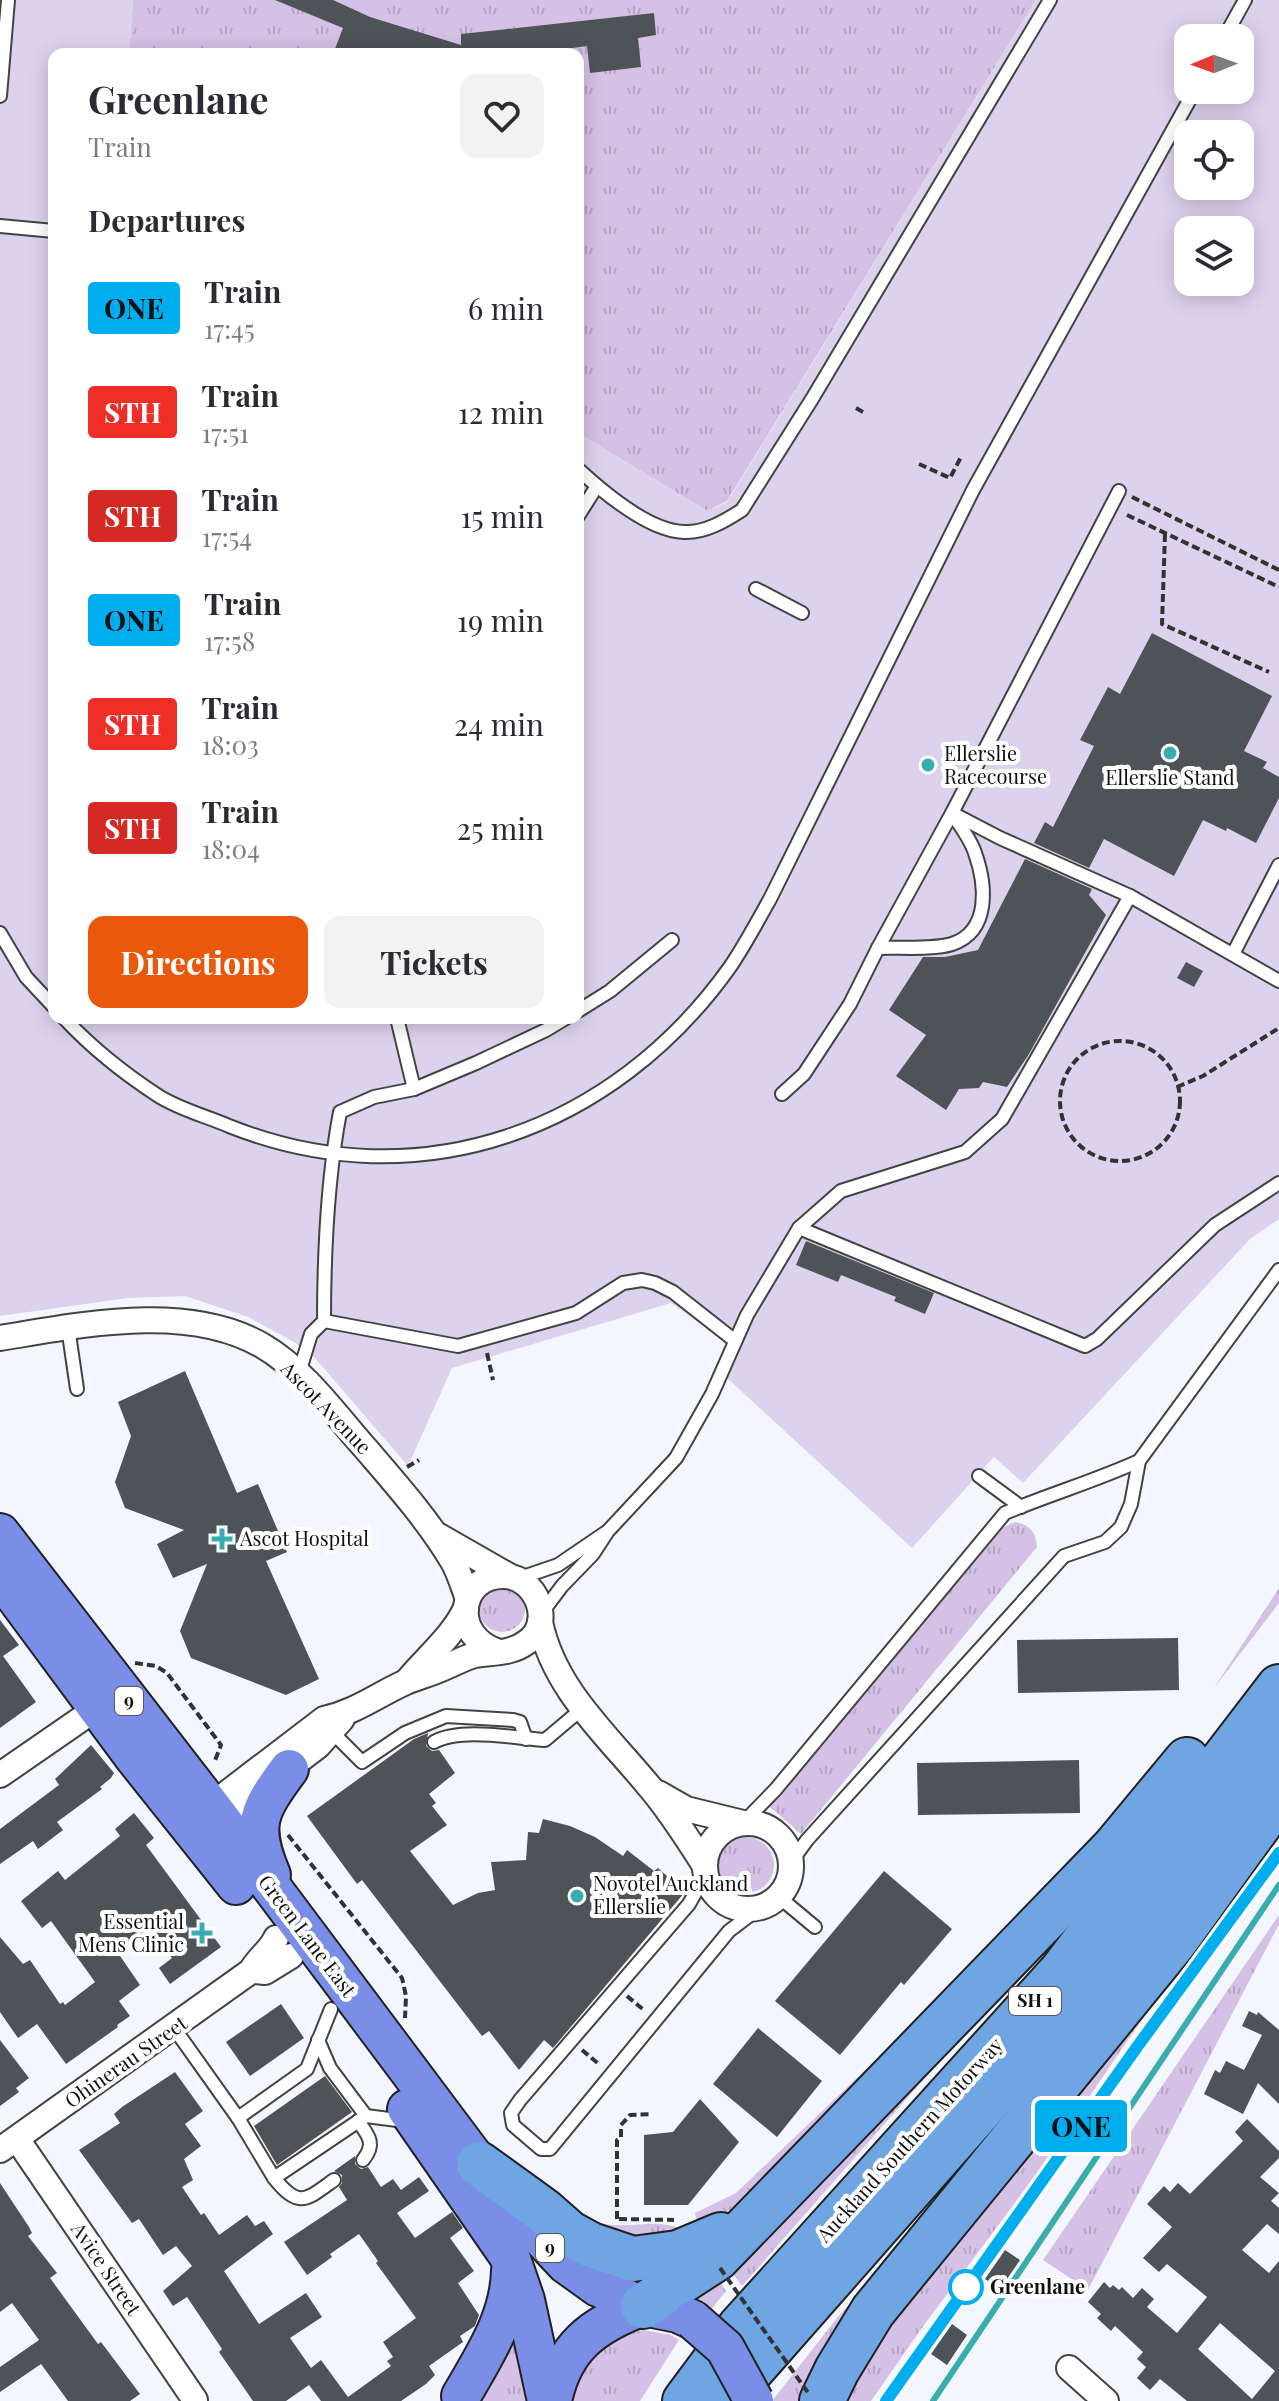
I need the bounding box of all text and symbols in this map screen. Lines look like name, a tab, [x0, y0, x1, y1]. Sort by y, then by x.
north arrow	[1174, 24, 1254, 104]
map controls	[1174, 24, 1254, 296]
text: Greenlane	[88, 73, 269, 124]
button: heart	[460, 74, 544, 158]
button: locate	[1174, 120, 1254, 200]
text: Train	[88, 129, 152, 164]
text: Departures	[88, 200, 245, 240]
button: layers	[1174, 216, 1254, 296]
text: Train	[204, 271, 281, 311]
text: 6 min	[468, 288, 544, 328]
text: ONE	[104, 289, 164, 326]
text: 17:45	[204, 311, 255, 346]
text: Train	[201, 375, 279, 415]
text: 12 min	[458, 392, 544, 432]
text: STH	[104, 393, 161, 430]
text: 17:51	[201, 415, 249, 450]
text: Train	[201, 479, 279, 519]
text: 15 min	[460, 496, 544, 536]
text: STH	[104, 497, 161, 534]
text: 17:54	[201, 519, 252, 554]
text: Train	[204, 583, 281, 623]
text: 19 min	[457, 600, 544, 640]
text: ONE	[104, 601, 164, 638]
text: 17:58	[204, 623, 255, 658]
text: Train	[201, 687, 279, 727]
text: 24 min	[454, 704, 544, 744]
text: STH	[104, 705, 161, 742]
text: 18:03	[201, 727, 259, 762]
place label: Ellerslie Racecourse	[944, 739, 1047, 789]
marker: Ellerslie Stand	[1161, 744, 1179, 762]
marker: Ellerslie Racecourse	[919, 756, 937, 774]
place label: Ellerslie Stand	[1105, 763, 1235, 790]
text: Train	[201, 791, 279, 831]
text: 25 min	[457, 808, 544, 848]
text: STH	[104, 809, 161, 846]
text: 18:04	[201, 831, 260, 866]
button: Directions	[88, 916, 308, 1008]
button: Tickets	[324, 916, 544, 1008]
street label: Ascot Avenue	[275, 1354, 378, 1459]
place label: Ascot Hospital	[239, 1524, 369, 1551]
marker: Ascot Hospital	[211, 1528, 233, 1550]
road number: 9	[115, 1687, 143, 1715]
street label: Green Lane East	[253, 1868, 364, 2003]
place label: Novotel Auckland Ellerslie	[593, 1869, 749, 1919]
marker: Novotel Auckland Ellerslie	[568, 1887, 586, 1905]
place label: Essential Mens Clinic	[78, 1907, 184, 1957]
marker: Essential Mens Clinic	[191, 1922, 213, 1944]
road number: SH 1	[1009, 1987, 1061, 2015]
street label: Ohinerau Street	[59, 2008, 192, 2113]
street label: Auckland Southern Motorway	[809, 2031, 1008, 2248]
line badge: ONE	[1035, 2100, 1127, 2152]
text: ONE	[1051, 2107, 1111, 2144]
street label: Avice Street	[66, 2216, 149, 2321]
road number: 9	[536, 2234, 564, 2262]
marker: Greenlane	[949, 2270, 983, 2304]
place label: Greenlane	[990, 2272, 1085, 2299]

